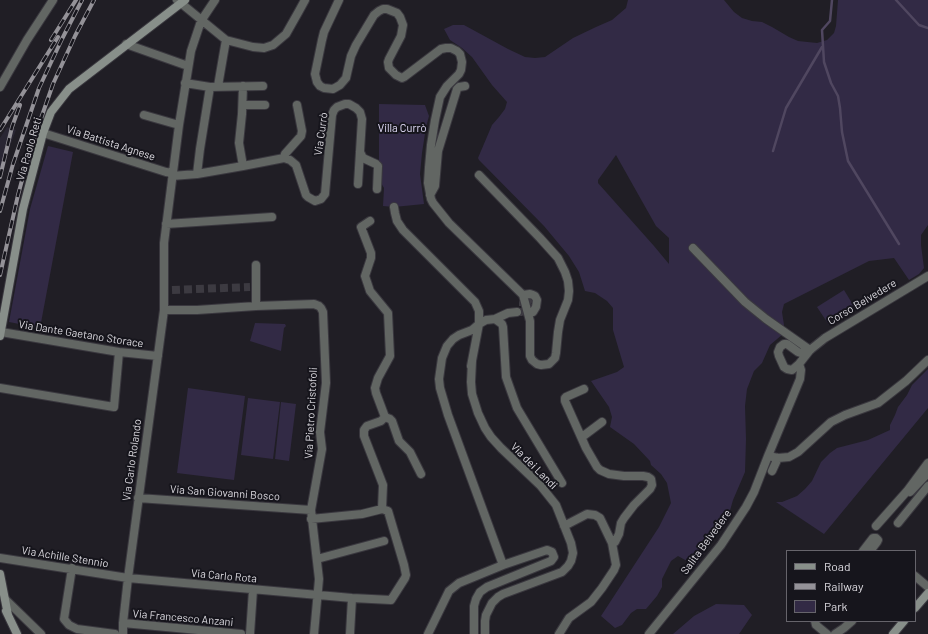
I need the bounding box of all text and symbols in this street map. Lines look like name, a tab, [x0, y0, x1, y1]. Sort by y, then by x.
street label: Via Currò	[311, 112, 331, 156]
street label: Via Paolo Reti	[14, 116, 44, 182]
park label: Villa Currò	[378, 121, 426, 135]
street label: Via Battista Agnese	[65, 122, 157, 164]
street label: Corso Belvedere	[825, 276, 899, 328]
street label: Via Dante Gaetano Storace	[18, 318, 144, 350]
street label: Via Pietro Cristofoli	[302, 367, 320, 459]
street label: Via Carlo Rolando	[120, 418, 144, 502]
street label: Via dei Landi	[508, 440, 560, 492]
street label: Via San Giovanni Bosco	[170, 483, 280, 503]
street label: Salita Belvedere	[678, 507, 734, 577]
street label: Via Achille Stennio	[21, 544, 109, 570]
legend	[786, 550, 916, 622]
text: Road	[824, 559, 851, 573]
street label: Via Carlo Rota	[190, 567, 258, 585]
text: Railway	[824, 579, 863, 593]
text: Park	[824, 599, 848, 613]
street label: Via Francesco Anzani	[132, 607, 234, 629]

